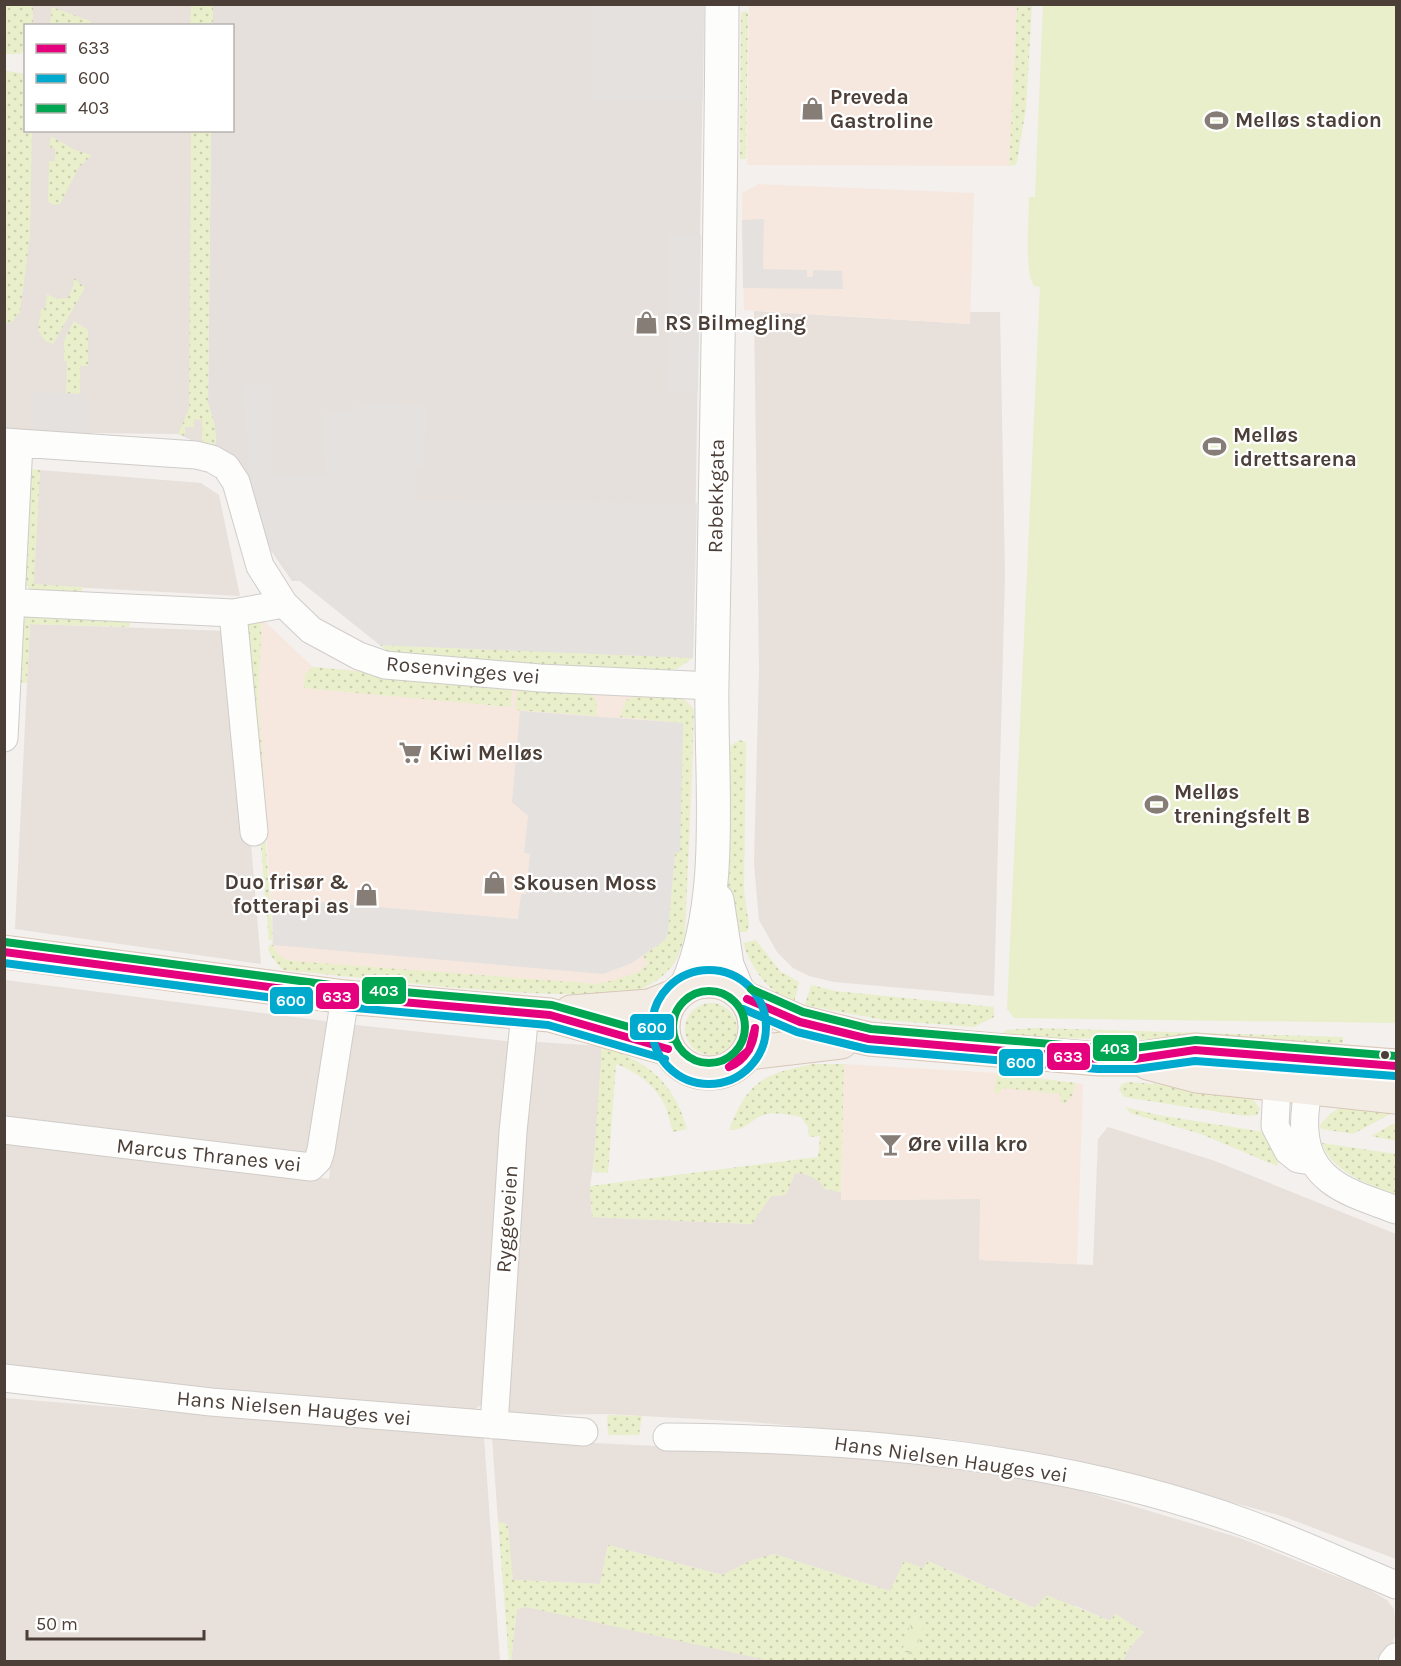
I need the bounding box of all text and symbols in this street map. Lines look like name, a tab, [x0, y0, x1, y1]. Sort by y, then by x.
legend	[24, 24, 234, 132]
text: 633	[78, 37, 110, 59]
text: 600	[78, 67, 110, 89]
place label: Preveda Gastroline	[830, 85, 934, 133]
shop icon: Preveda Gastroline	[799, 96, 825, 122]
text: 403	[78, 97, 109, 119]
sports icon: Melløs stadion	[1204, 107, 1230, 133]
place label: Melløs stadion	[1235, 108, 1382, 132]
shop icon: RS Bilmegling	[634, 310, 660, 336]
place label: RS Bilmegling	[665, 311, 806, 335]
place label: Melløs idrettsarena	[1233, 423, 1357, 471]
sports icon: Melløs idrettsarena	[1202, 434, 1228, 460]
street label: Rabekkgata	[703, 439, 729, 553]
street label: Rosenvinges vei	[385, 651, 541, 689]
supermarket icon: Kiwi Melløs	[398, 740, 424, 766]
place label: Kiwi Melløs	[429, 741, 543, 765]
place label: Melløs treningsfelt B	[1174, 780, 1310, 828]
sports icon: Melløs treningsfelt B	[1143, 791, 1169, 817]
place label: Duo frisør & fotterapi as	[225, 870, 349, 918]
shop icon: Skousen Moss	[482, 870, 508, 896]
place label: Skousen Moss	[513, 871, 657, 895]
shop icon: Duo frisør & fotterapi as	[354, 881, 380, 907]
line badge: 403	[361, 976, 407, 1005]
text: 403	[369, 981, 399, 1000]
line badge: 633	[315, 982, 360, 1010]
line badge: 600	[269, 986, 314, 1015]
text: 633	[322, 987, 352, 1006]
text: 600	[276, 991, 306, 1010]
line badge: 600	[629, 1013, 675, 1041]
text: 600	[637, 1018, 667, 1037]
line badge: 403	[1092, 1034, 1138, 1062]
text: 403	[1100, 1039, 1130, 1058]
line badge: 633	[1046, 1042, 1091, 1071]
text: 633	[1053, 1047, 1083, 1066]
line badge: 600	[998, 1048, 1044, 1077]
unlabelled marker	[1379, 1049, 1391, 1061]
text: 600	[1006, 1053, 1036, 1072]
bar icon: Øre villa kro	[877, 1131, 903, 1157]
place label: Øre villa kro	[908, 1132, 1028, 1156]
street label: Marcus Thranes vei	[115, 1133, 303, 1177]
street label: Ryggeveien	[491, 1164, 523, 1274]
street label: Hans Nielsen Hauges vei	[176, 1386, 412, 1430]
street label: Hans Nielsen Hauges vei	[833, 1431, 1069, 1487]
scale bar	[27, 1603, 204, 1641]
text: 50 m	[36, 1613, 78, 1635]

